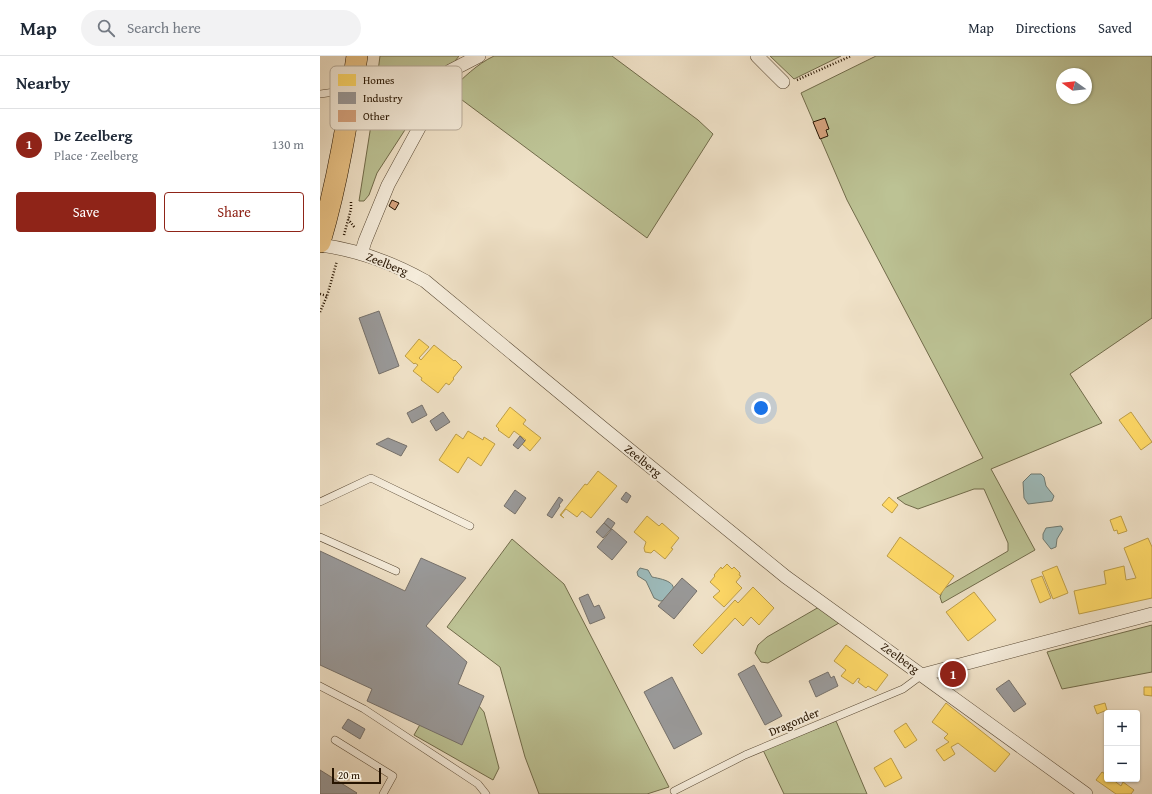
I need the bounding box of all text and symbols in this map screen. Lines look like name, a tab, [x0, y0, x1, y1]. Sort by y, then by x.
search box	[81, 10, 361, 46]
text: Map	[20, 14, 57, 42]
icon: search	[95, 17, 117, 39]
text: Search here	[127, 17, 201, 38]
text: Map	[968, 18, 994, 38]
text: Directions	[1016, 18, 1076, 38]
text: Saved	[1098, 18, 1132, 38]
legend	[330, 66, 462, 130]
north arrow	[1056, 68, 1092, 104]
text: Nearby	[16, 70, 70, 95]
text: Homes	[363, 72, 394, 88]
text: Industry	[363, 90, 403, 106]
text: Other	[363, 108, 390, 124]
text: De Zeelberg	[54, 125, 132, 146]
text: 1	[26, 135, 32, 154]
text: 130 m	[272, 135, 304, 154]
text: Place · Zeelberg	[54, 146, 138, 165]
button: Save	[16, 192, 156, 232]
button: Share	[164, 192, 304, 232]
street label: Zeelberg	[364, 247, 411, 280]
your location	[751, 398, 771, 418]
street label: Zeelberg	[621, 440, 666, 481]
street label: Zeelberg	[878, 638, 923, 677]
pin: 1	[940, 659, 966, 689]
street label: Dragonder	[766, 703, 822, 740]
map controls	[1104, 710, 1140, 782]
button: +	[1104, 710, 1140, 746]
button: −	[1104, 746, 1140, 782]
scale bar	[332, 766, 381, 785]
text: 20 m	[338, 767, 360, 783]

